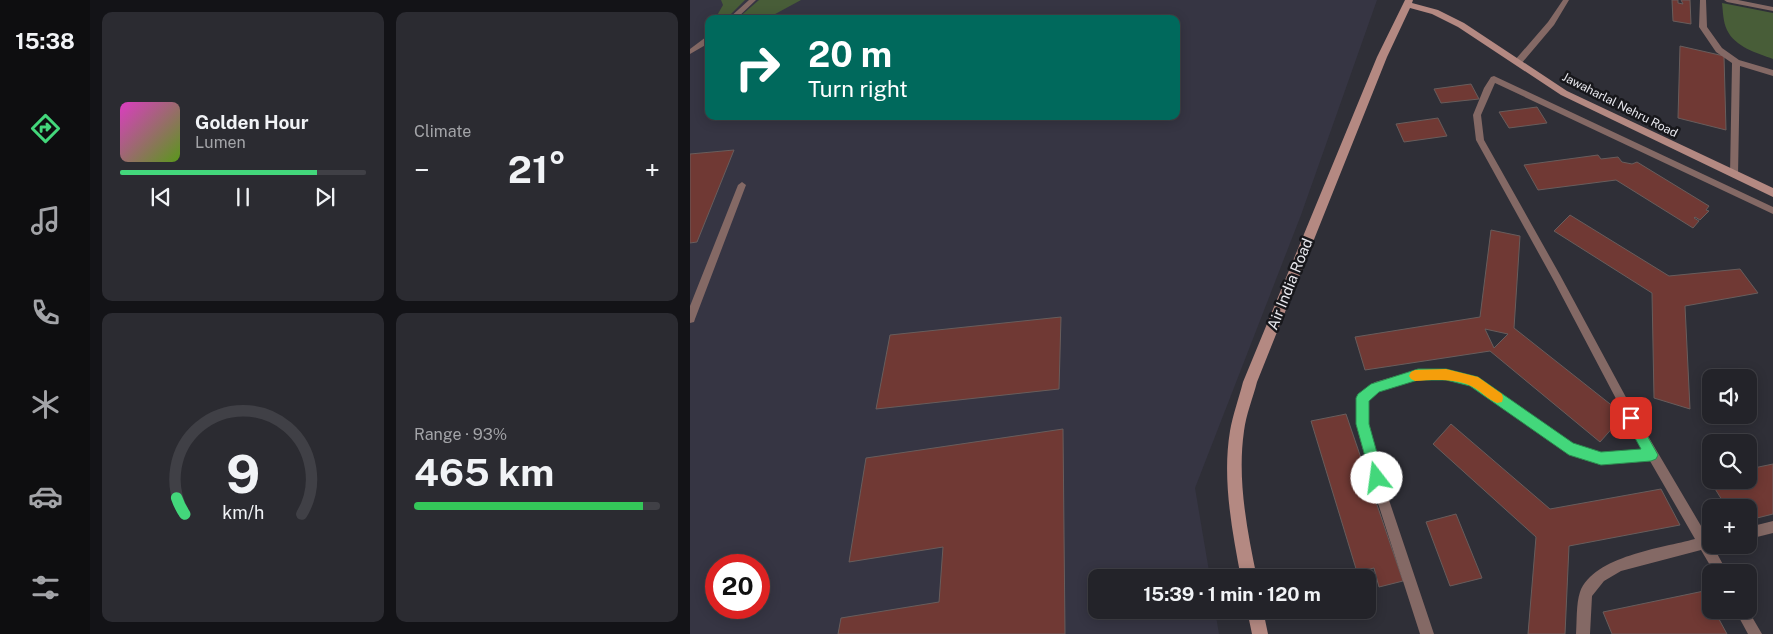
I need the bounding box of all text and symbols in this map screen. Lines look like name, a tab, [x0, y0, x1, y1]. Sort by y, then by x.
text: 15:38	[15, 28, 75, 54]
text: 20 m	[808, 34, 892, 75]
icon: right	[725, 35, 790, 100]
street label: Jawaharlal Nehru Road	[1560, 70, 1680, 140]
text: Turn right	[808, 76, 908, 102]
icon: directions	[28, 111, 63, 146]
text: Golden Hour	[195, 111, 309, 133]
text: Climate	[414, 122, 471, 141]
text: Lumen	[195, 133, 246, 152]
text: 21°	[508, 147, 566, 192]
text: −	[414, 153, 430, 186]
text: +	[644, 153, 660, 186]
icon: previous	[147, 183, 175, 211]
icon: pause	[229, 183, 257, 211]
icon: next	[311, 183, 339, 211]
icon: music	[28, 203, 63, 238]
street label: Air India Road	[1263, 236, 1316, 332]
icon: phone	[28, 295, 63, 330]
map controls	[1702, 369, 1757, 619]
button: sound	[1702, 369, 1757, 424]
icon: climate	[28, 387, 63, 422]
pin	[1610, 397, 1652, 439]
icon: arrive	[1617, 404, 1645, 432]
text: Range · 93%	[414, 425, 507, 444]
button: search	[1702, 434, 1757, 489]
text: 9	[226, 444, 260, 505]
text: 465 km	[414, 450, 554, 495]
position arrow	[1350, 451, 1402, 503]
icon: car	[28, 479, 63, 514]
button: +	[1702, 499, 1757, 554]
text: km/h	[222, 502, 264, 523]
speed limit sign: 20	[705, 554, 770, 619]
button: −	[1702, 564, 1757, 619]
icon: filters	[28, 570, 63, 605]
text: 15:39 · 1 min · 120 m	[1143, 583, 1321, 605]

